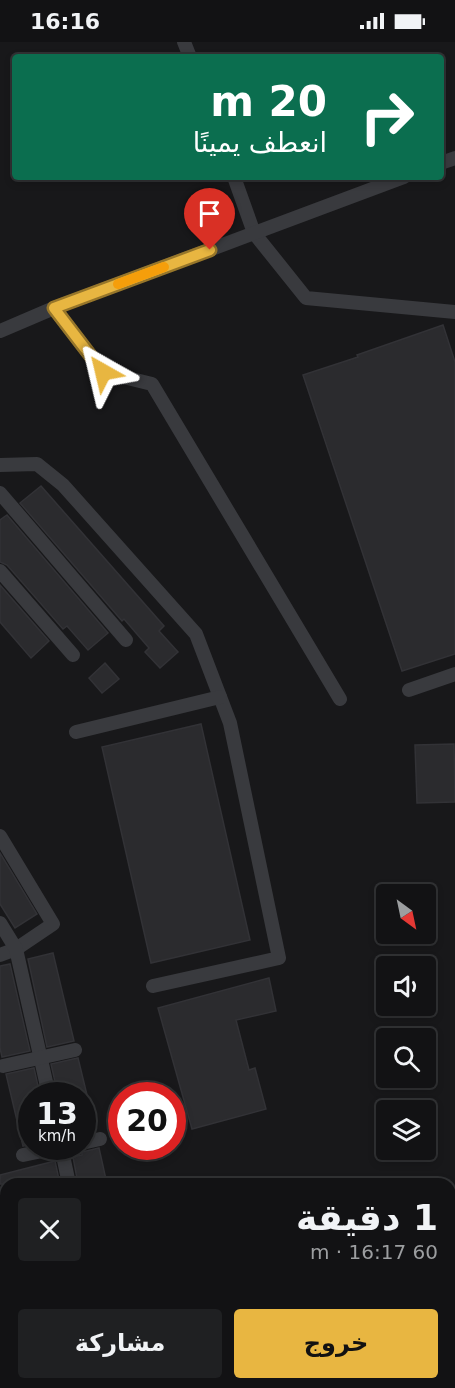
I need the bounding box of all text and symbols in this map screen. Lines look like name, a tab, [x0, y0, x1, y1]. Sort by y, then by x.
text: 16:16	[30, 9, 100, 34]
text: 20 m	[210, 77, 327, 126]
icon: right	[348, 78, 426, 156]
text: انعطف يمينًا	[193, 127, 327, 158]
pin	[184, 188, 235, 250]
icon: arrive	[193, 197, 226, 230]
position arrow	[71, 340, 135, 404]
north arrow	[376, 884, 436, 944]
map controls	[376, 884, 436, 1160]
button: sound	[376, 956, 436, 1016]
button: search	[376, 1028, 436, 1088]
speed limit sign: 20	[108, 1082, 186, 1160]
text: 13	[36, 1096, 78, 1131]
button: layers	[376, 1100, 436, 1160]
text: km/h	[38, 1127, 76, 1145]
text: 1 دقيقة	[296, 1197, 438, 1238]
button: close	[18, 1198, 81, 1261]
text: 60 m · 16:17	[310, 1240, 438, 1264]
button: مشاركة	[18, 1309, 222, 1378]
button: خروج	[234, 1309, 438, 1378]

